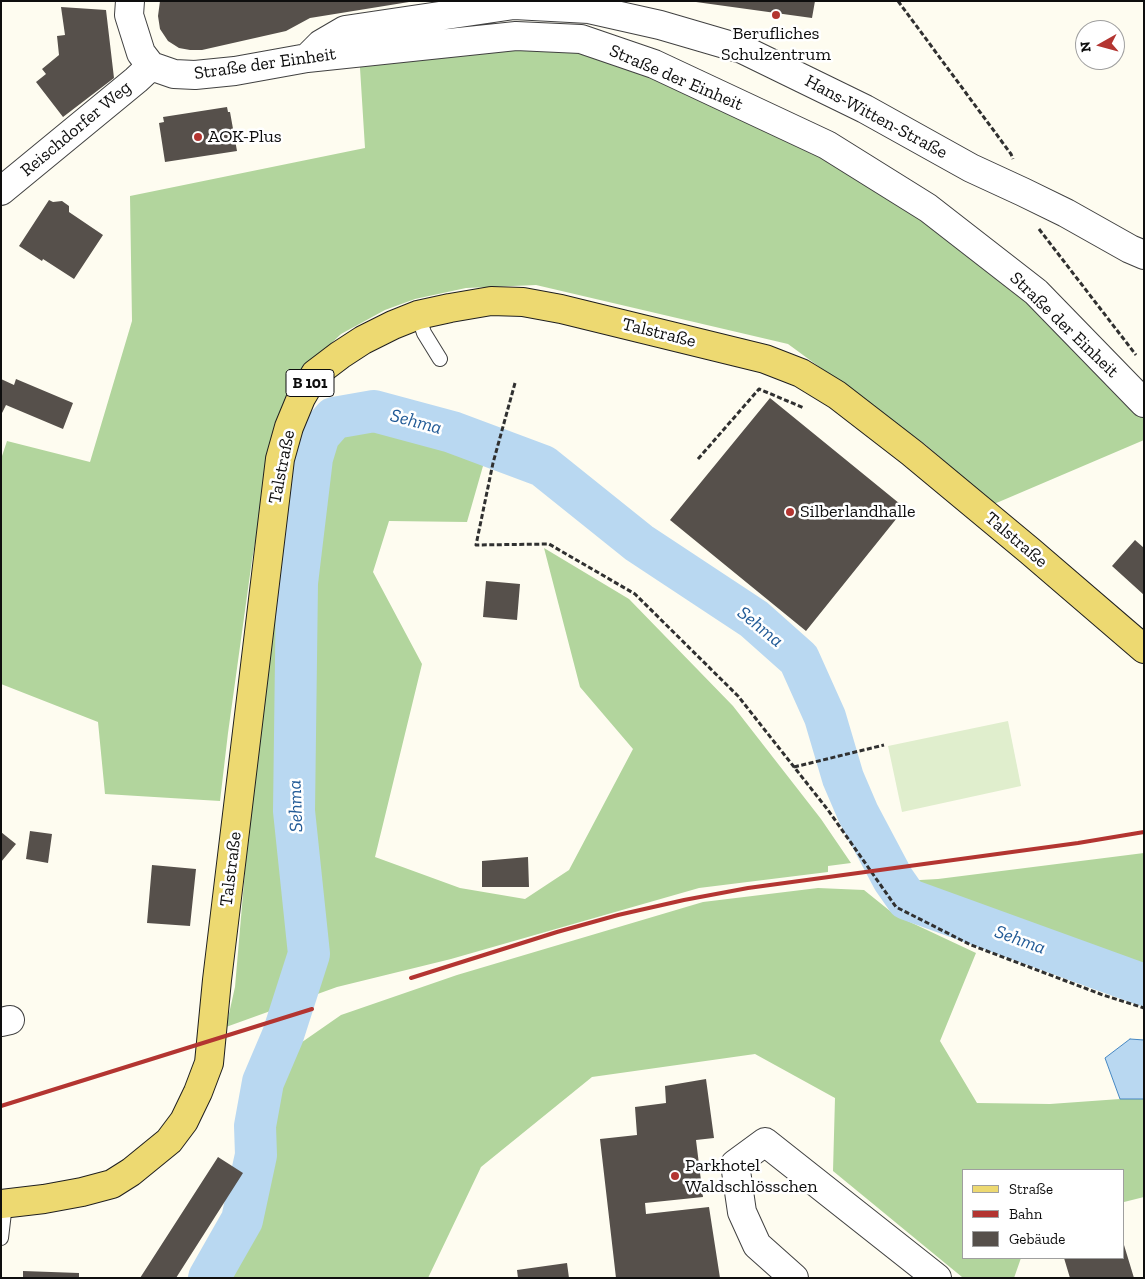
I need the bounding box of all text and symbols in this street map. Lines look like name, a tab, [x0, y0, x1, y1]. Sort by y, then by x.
marker: Berufliches Schulzentrum	[770, 9, 782, 21]
north arrow	[1075, 20, 1125, 70]
place label: Berufliches Schulzentrum	[721, 23, 831, 66]
street label: Straße der Einheit	[606, 40, 746, 116]
text: N	[1077, 40, 1095, 53]
street label: Straße der Einheit	[193, 43, 337, 85]
street label: Hans-Witten-Straße	[801, 70, 951, 164]
street label: Reischdorfer Weg	[16, 77, 136, 181]
place label: AOK-Plus	[208, 126, 282, 148]
marker: AOK-Plus	[192, 131, 204, 143]
street label: Straße der Einheit	[1005, 268, 1123, 382]
street label: Talstraße	[620, 313, 698, 353]
road number: B 101	[286, 369, 334, 396]
water label: Sehma	[388, 404, 444, 440]
street label: Talstraße	[264, 428, 300, 506]
place label: Silberlandhalle	[800, 501, 915, 523]
marker: Silberlandhalle	[784, 506, 796, 518]
street label: Talstraße	[980, 508, 1052, 572]
water label: Sehma	[732, 602, 788, 652]
water label: Sehma	[284, 779, 308, 833]
street label: Talstraße	[216, 830, 246, 908]
water label: Sehma	[991, 920, 1049, 960]
place label: Parkhotel Waldschlösschen	[685, 1155, 818, 1198]
legend	[962, 1169, 1125, 1259]
marker: Parkhotel Waldschlösschen	[669, 1170, 681, 1182]
text: Straße	[1009, 1180, 1053, 1198]
text: Bahn	[1009, 1205, 1042, 1223]
text: Gebäude	[1009, 1230, 1065, 1248]

